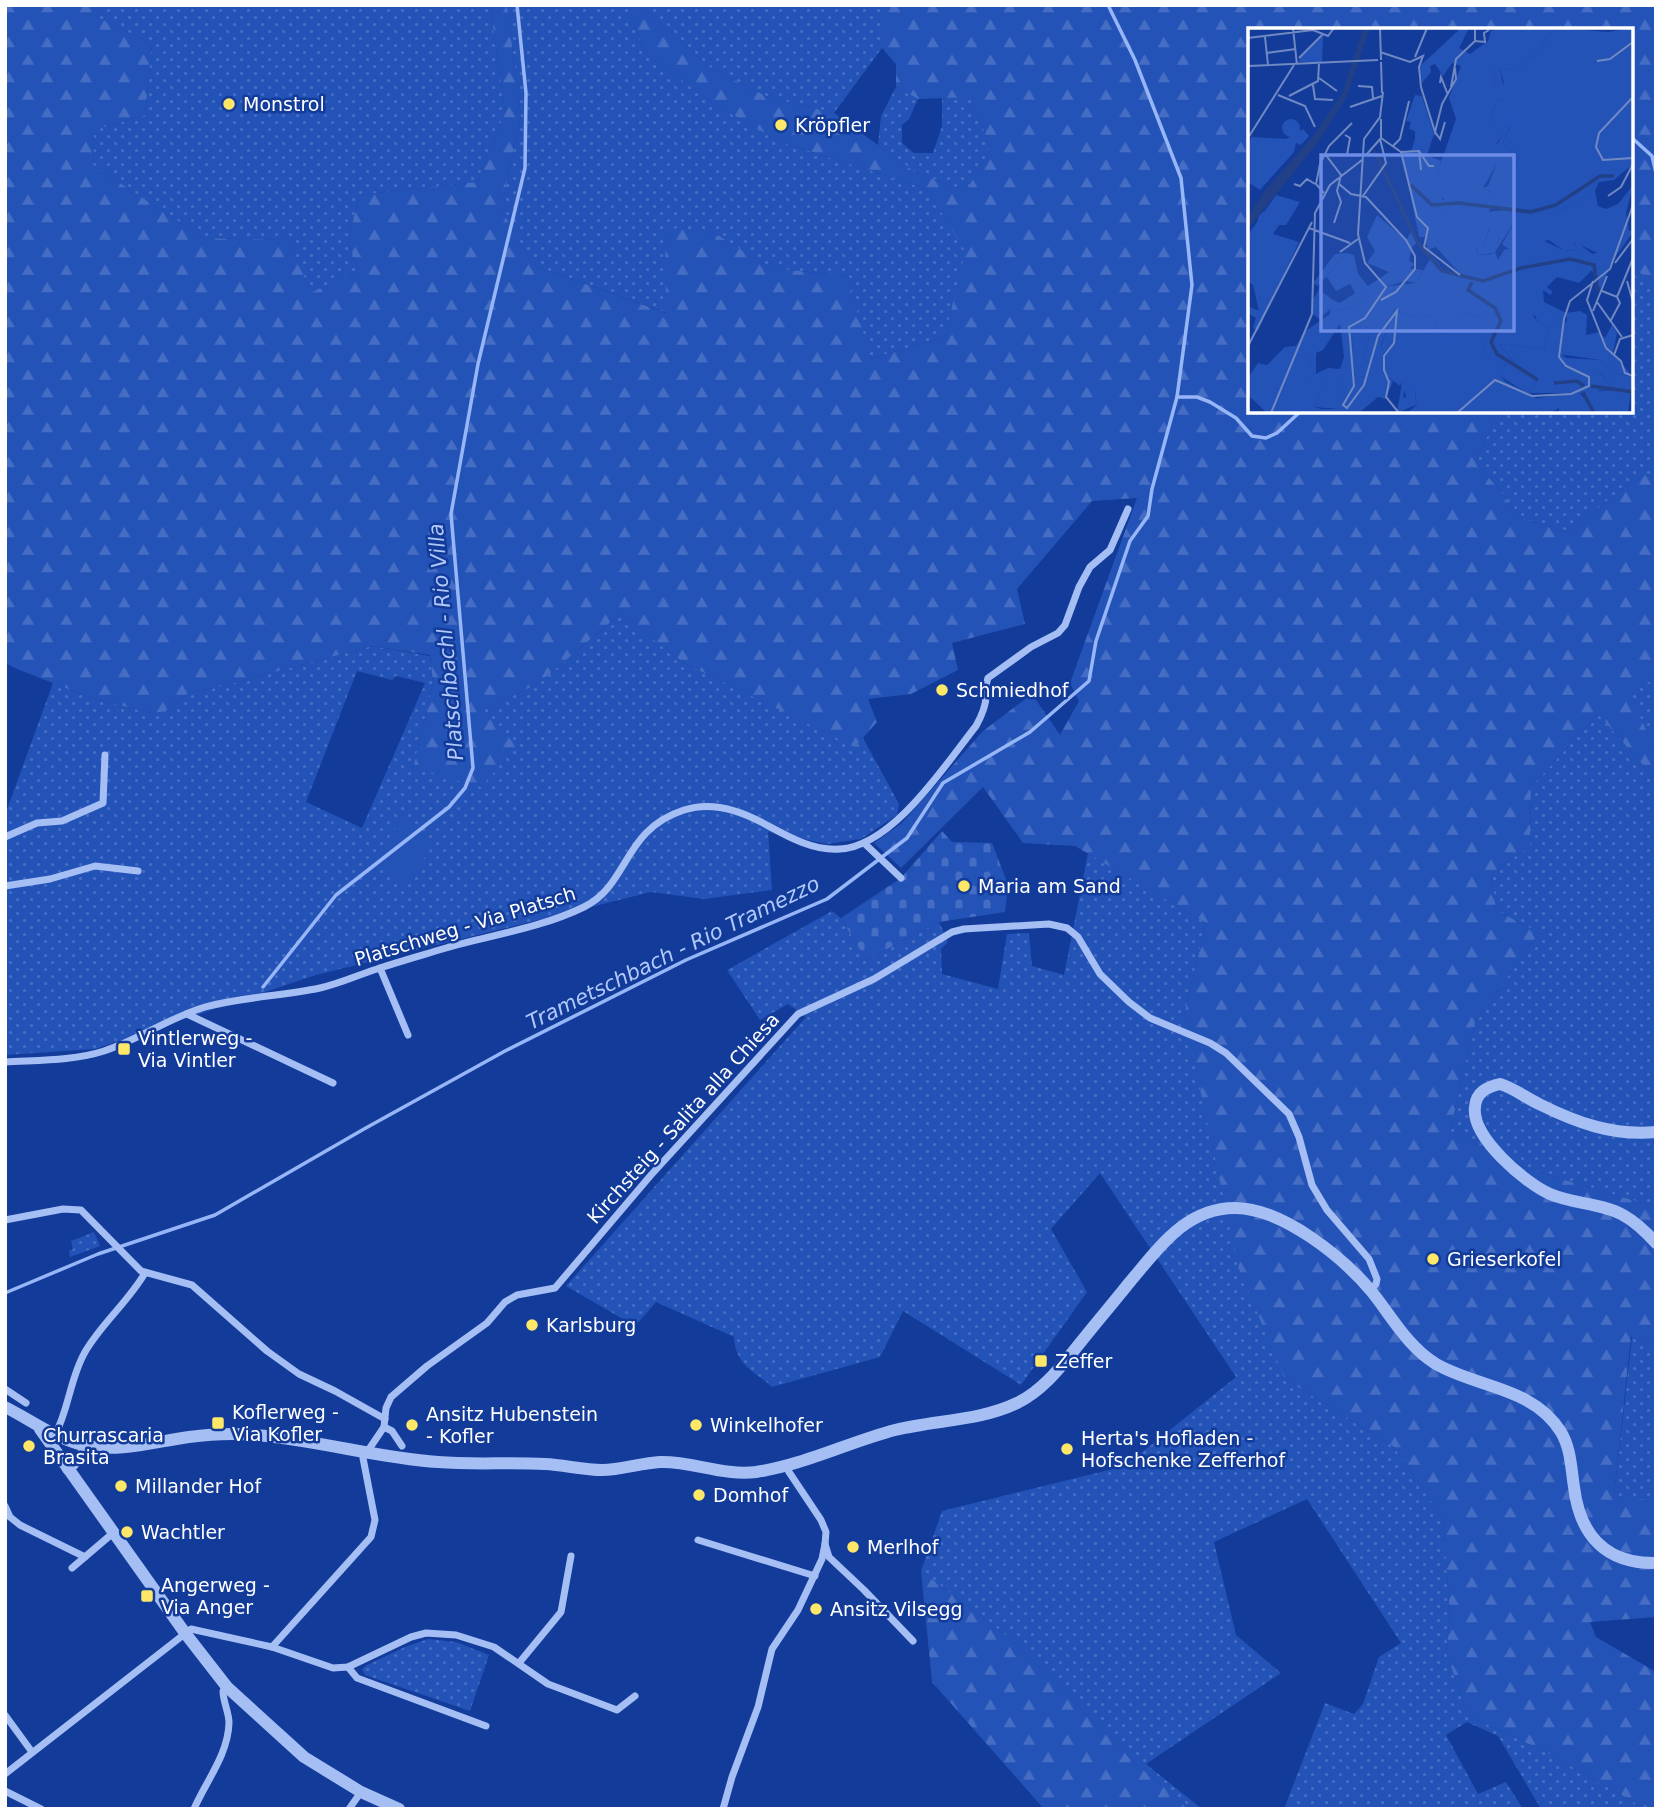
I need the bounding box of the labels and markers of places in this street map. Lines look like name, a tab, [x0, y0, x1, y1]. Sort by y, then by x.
place label: Monstrol	[243, 93, 325, 115]
marker: Monstrol	[221, 96, 237, 112]
place label: Kröpfler	[795, 114, 870, 136]
marker: Kröpfler	[773, 117, 789, 133]
place label: Schmiedhof	[956, 679, 1070, 701]
marker: Schmiedhof	[934, 682, 950, 698]
place label: Maria am Sand	[978, 875, 1121, 897]
marker: Maria am Sand	[956, 878, 972, 894]
place label: Vintlerweg - Via Vintler	[138, 1027, 252, 1071]
marker: Vintlerweg - Via Vintler	[116, 1041, 132, 1057]
place label: Grieserkofel	[1447, 1248, 1562, 1270]
marker: Grieserkofel	[1425, 1251, 1441, 1267]
place label: Karlsburg	[546, 1314, 636, 1336]
marker: Karlsburg	[524, 1317, 540, 1333]
place label: Zeffer	[1055, 1350, 1112, 1372]
marker: Zeffer	[1033, 1353, 1049, 1369]
place label: Koflerweg - Via Kofler	[232, 1401, 339, 1445]
place label: Ansitz Hubenstein - Kofler	[426, 1403, 598, 1447]
place label: Winkelhofer	[710, 1414, 823, 1436]
marker: Koflerweg - Via Kofler	[210, 1415, 226, 1431]
marker: Ansitz Hubenstein - Kofler	[404, 1417, 420, 1433]
marker: Winkelhofer	[688, 1417, 704, 1433]
place label: Churrascaria Brasita	[43, 1424, 164, 1468]
place label: Herta's Hofladen - Hofschenke Zefferhof	[1081, 1427, 1286, 1471]
marker: Churrascaria Brasita	[21, 1438, 37, 1454]
marker: Herta's Hofladen - Hofschenke Zefferhof	[1059, 1441, 1075, 1457]
place label: Millander Hof	[135, 1475, 262, 1497]
marker: Millander Hof	[113, 1478, 129, 1494]
place label: Domhof	[713, 1484, 789, 1506]
marker: Domhof	[691, 1487, 707, 1503]
place label: Wachtler	[141, 1521, 225, 1543]
marker: Wachtler	[119, 1524, 135, 1540]
place label: Merlhof	[867, 1536, 940, 1558]
marker: Merlhof	[845, 1539, 861, 1555]
place label: Angerweg - Via Anger	[161, 1574, 270, 1618]
marker: Angerweg - Via Anger	[139, 1588, 155, 1604]
place label: Ansitz Vilsegg	[830, 1598, 963, 1620]
marker: Ansitz Vilsegg	[808, 1601, 824, 1617]

